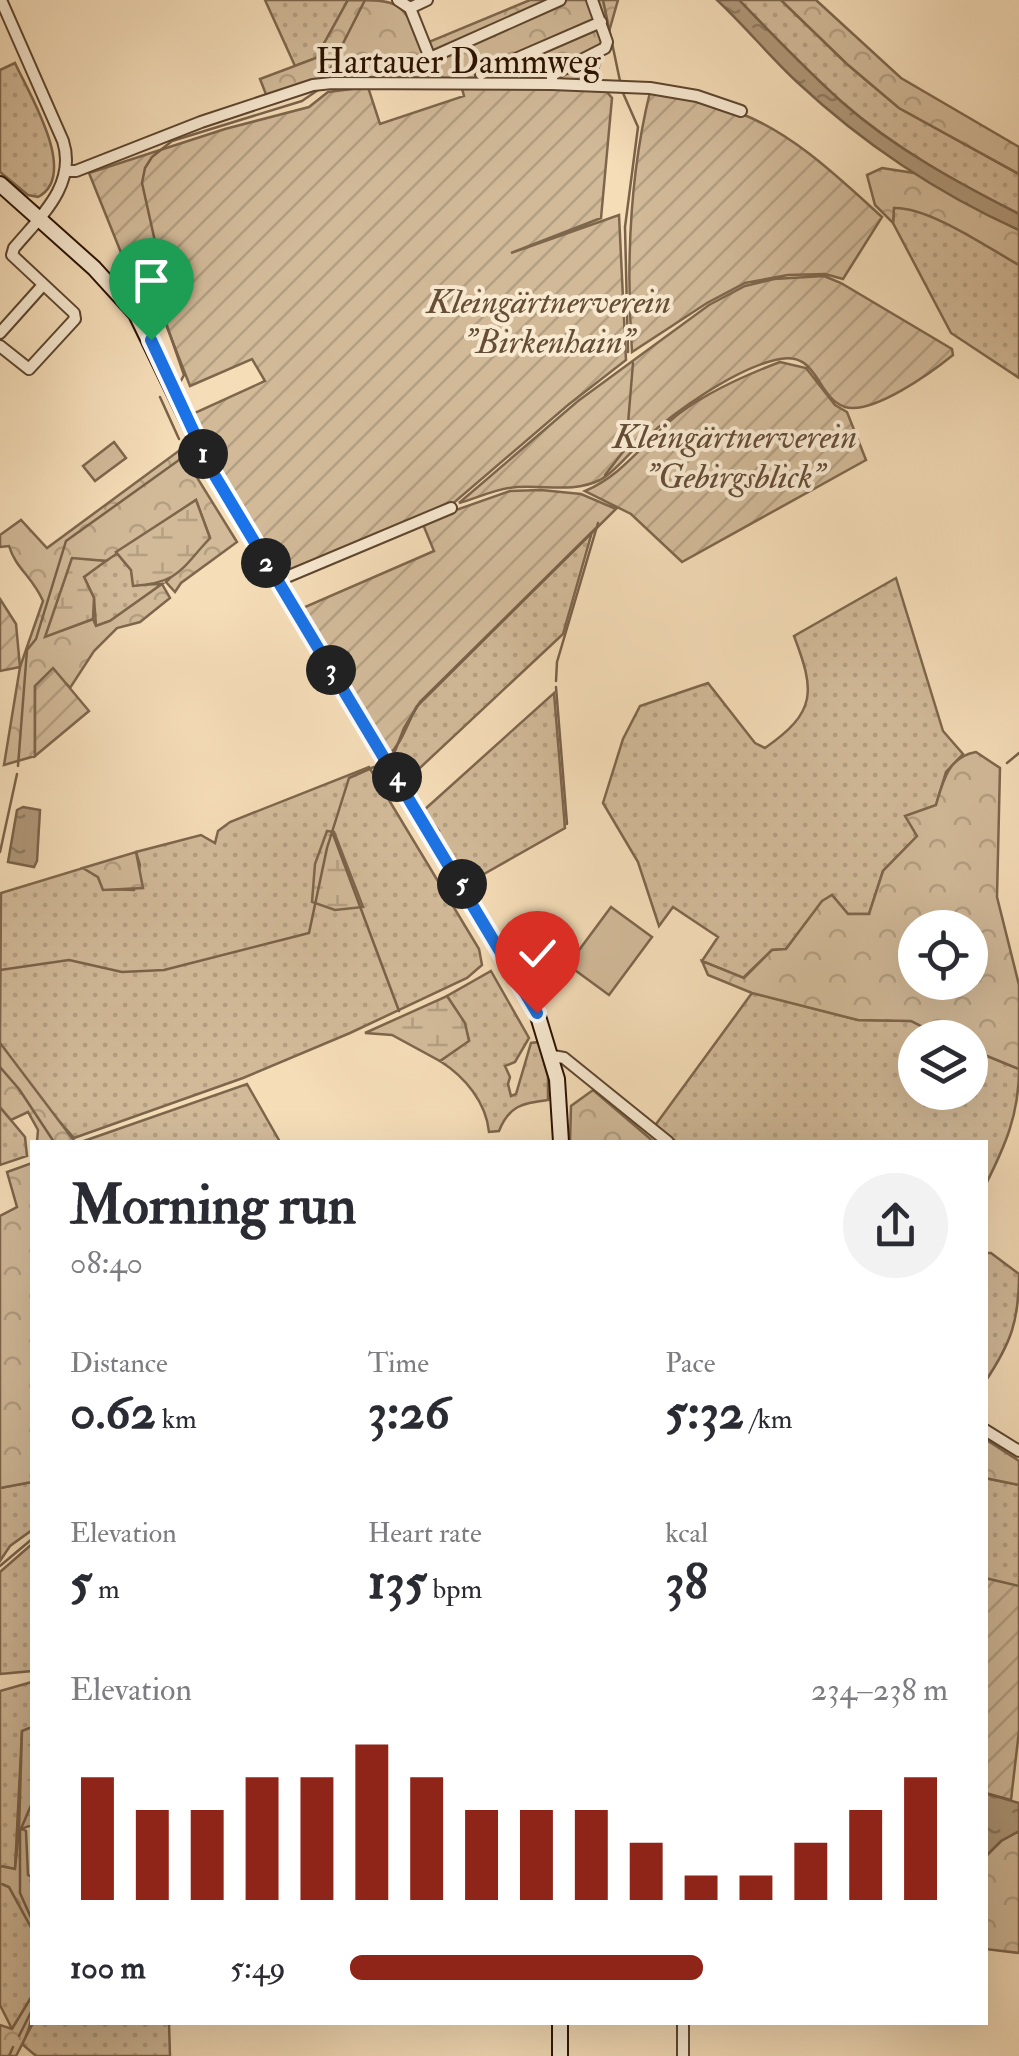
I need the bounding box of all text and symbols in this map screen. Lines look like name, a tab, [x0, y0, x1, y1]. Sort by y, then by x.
street label: Hartauer Dammweg	[316, 40, 601, 84]
pin	[109, 238, 194, 341]
icon: arrive	[124, 253, 179, 308]
park label: Kleingärtnerverein "Birkenhain"	[425, 280, 671, 364]
park label: Kleingärtnerverein "Gebirgsblick"	[611, 415, 857, 499]
pin: 1	[178, 429, 228, 479]
text: 1	[198, 436, 208, 471]
pin: 2	[241, 538, 291, 588]
text: 2	[259, 545, 273, 580]
pin: 3	[306, 645, 356, 695]
text: 3	[326, 652, 336, 687]
pin: 4	[372, 752, 422, 802]
text: 4	[389, 759, 405, 794]
pin: 5	[437, 859, 487, 909]
text: 5	[456, 866, 468, 901]
map controls	[898, 910, 988, 1110]
button: locate	[898, 910, 988, 1000]
pin	[495, 911, 580, 1014]
icon: check	[510, 926, 565, 981]
button: layers	[898, 1020, 988, 1110]
text: Morning run	[70, 1171, 356, 1240]
button: share	[843, 1173, 948, 1278]
text: 08:40	[70, 1243, 143, 1283]
text: Distance	[70, 1346, 168, 1381]
text: Time	[368, 1346, 429, 1381]
text: Pace	[665, 1346, 716, 1381]
text: 0.62	[70, 1381, 156, 1444]
text: 3:26	[368, 1381, 450, 1444]
text: 5:32	[665, 1381, 744, 1444]
text: km	[156, 1402, 197, 1437]
text: /km	[744, 1402, 792, 1437]
text: Elevation	[70, 1516, 177, 1551]
text: Heart rate	[368, 1516, 482, 1551]
text: kcal	[665, 1516, 708, 1551]
text: 5	[70, 1551, 92, 1614]
text: 135	[368, 1551, 427, 1614]
text: 38	[665, 1551, 708, 1614]
text: m	[92, 1572, 120, 1607]
text: bpm	[427, 1572, 482, 1607]
text: Elevation	[70, 1670, 192, 1710]
text: 234–238 m	[811, 1670, 948, 1710]
text: 100 m	[70, 1948, 146, 1988]
text: 5:49	[230, 1948, 286, 1988]

